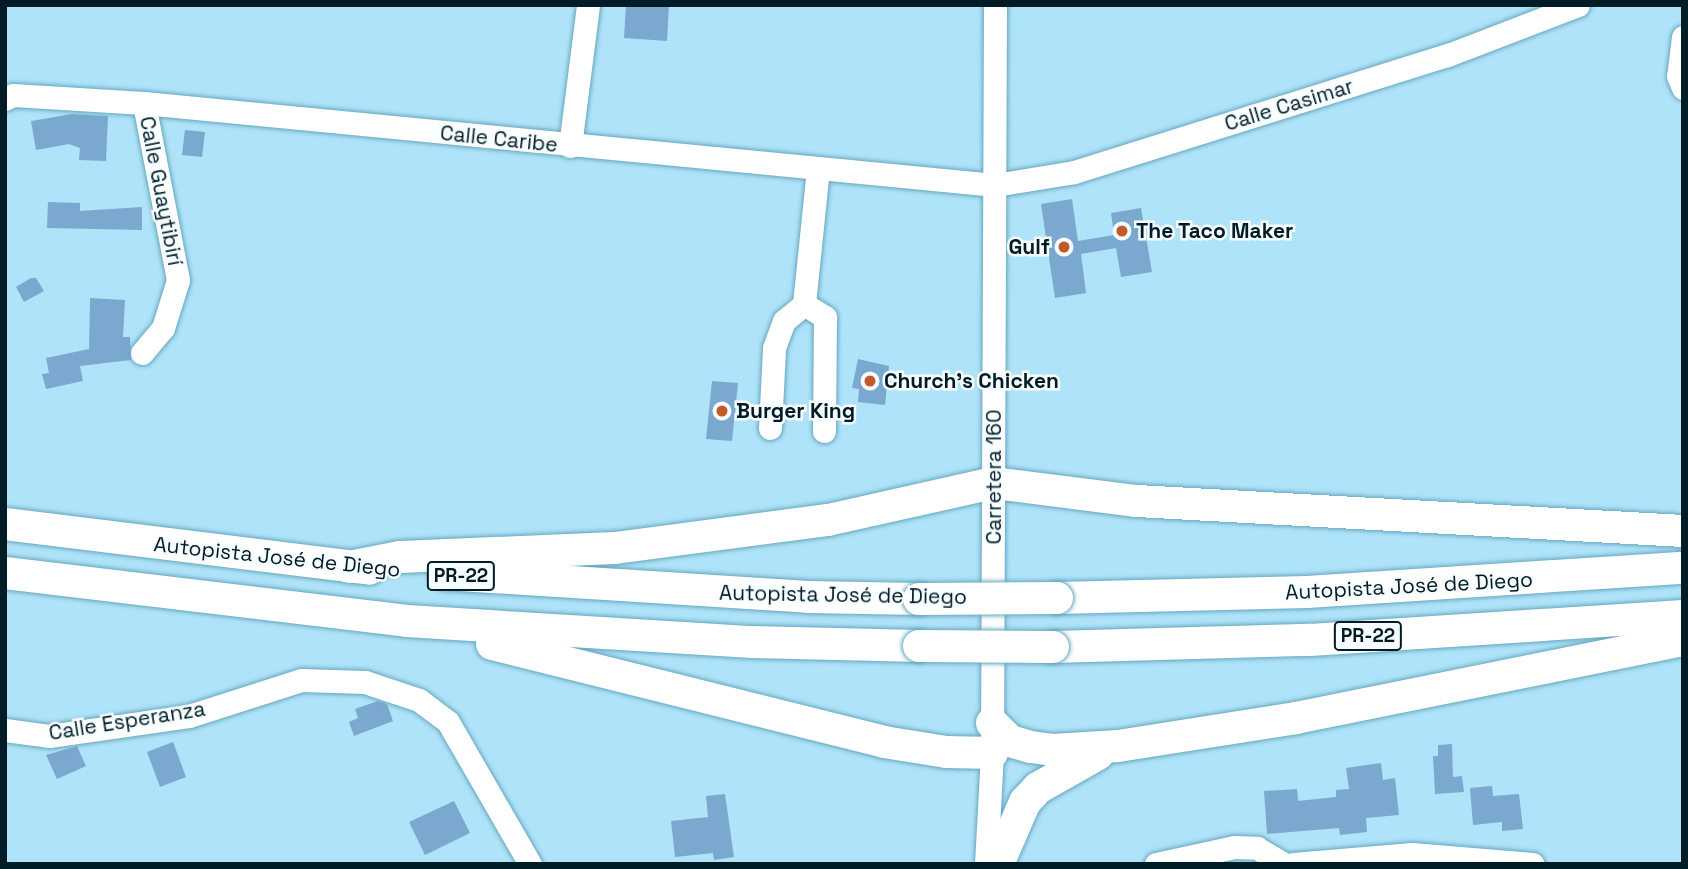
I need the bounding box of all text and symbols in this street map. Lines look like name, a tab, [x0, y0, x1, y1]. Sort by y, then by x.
street label: Calle Casimar	[1222, 73, 1356, 137]
street label: Calle Guaytibirí	[134, 114, 188, 268]
street label: Calle Caribe	[439, 120, 559, 158]
place label: The Taco Maker	[1136, 218, 1294, 244]
marker: The Taco Maker	[1114, 223, 1130, 239]
place label: Gulf	[1008, 234, 1050, 260]
marker: Gulf	[1056, 239, 1072, 255]
place label: Church's Chicken	[884, 368, 1059, 394]
marker: Church's Chicken	[862, 373, 878, 389]
place label: Burger King	[736, 398, 855, 424]
marker: Burger King	[714, 403, 730, 419]
street label: Carretera 160	[981, 410, 1007, 544]
street label: Autopista José de Diego	[152, 532, 402, 582]
road number: PR-22	[426, 561, 496, 592]
street label: Autopista José de Diego	[1285, 567, 1533, 605]
street label: Autopista José de Diego	[719, 580, 967, 610]
road number: PR-22	[1333, 621, 1403, 652]
street label: Calle Esperanza	[47, 696, 207, 746]

